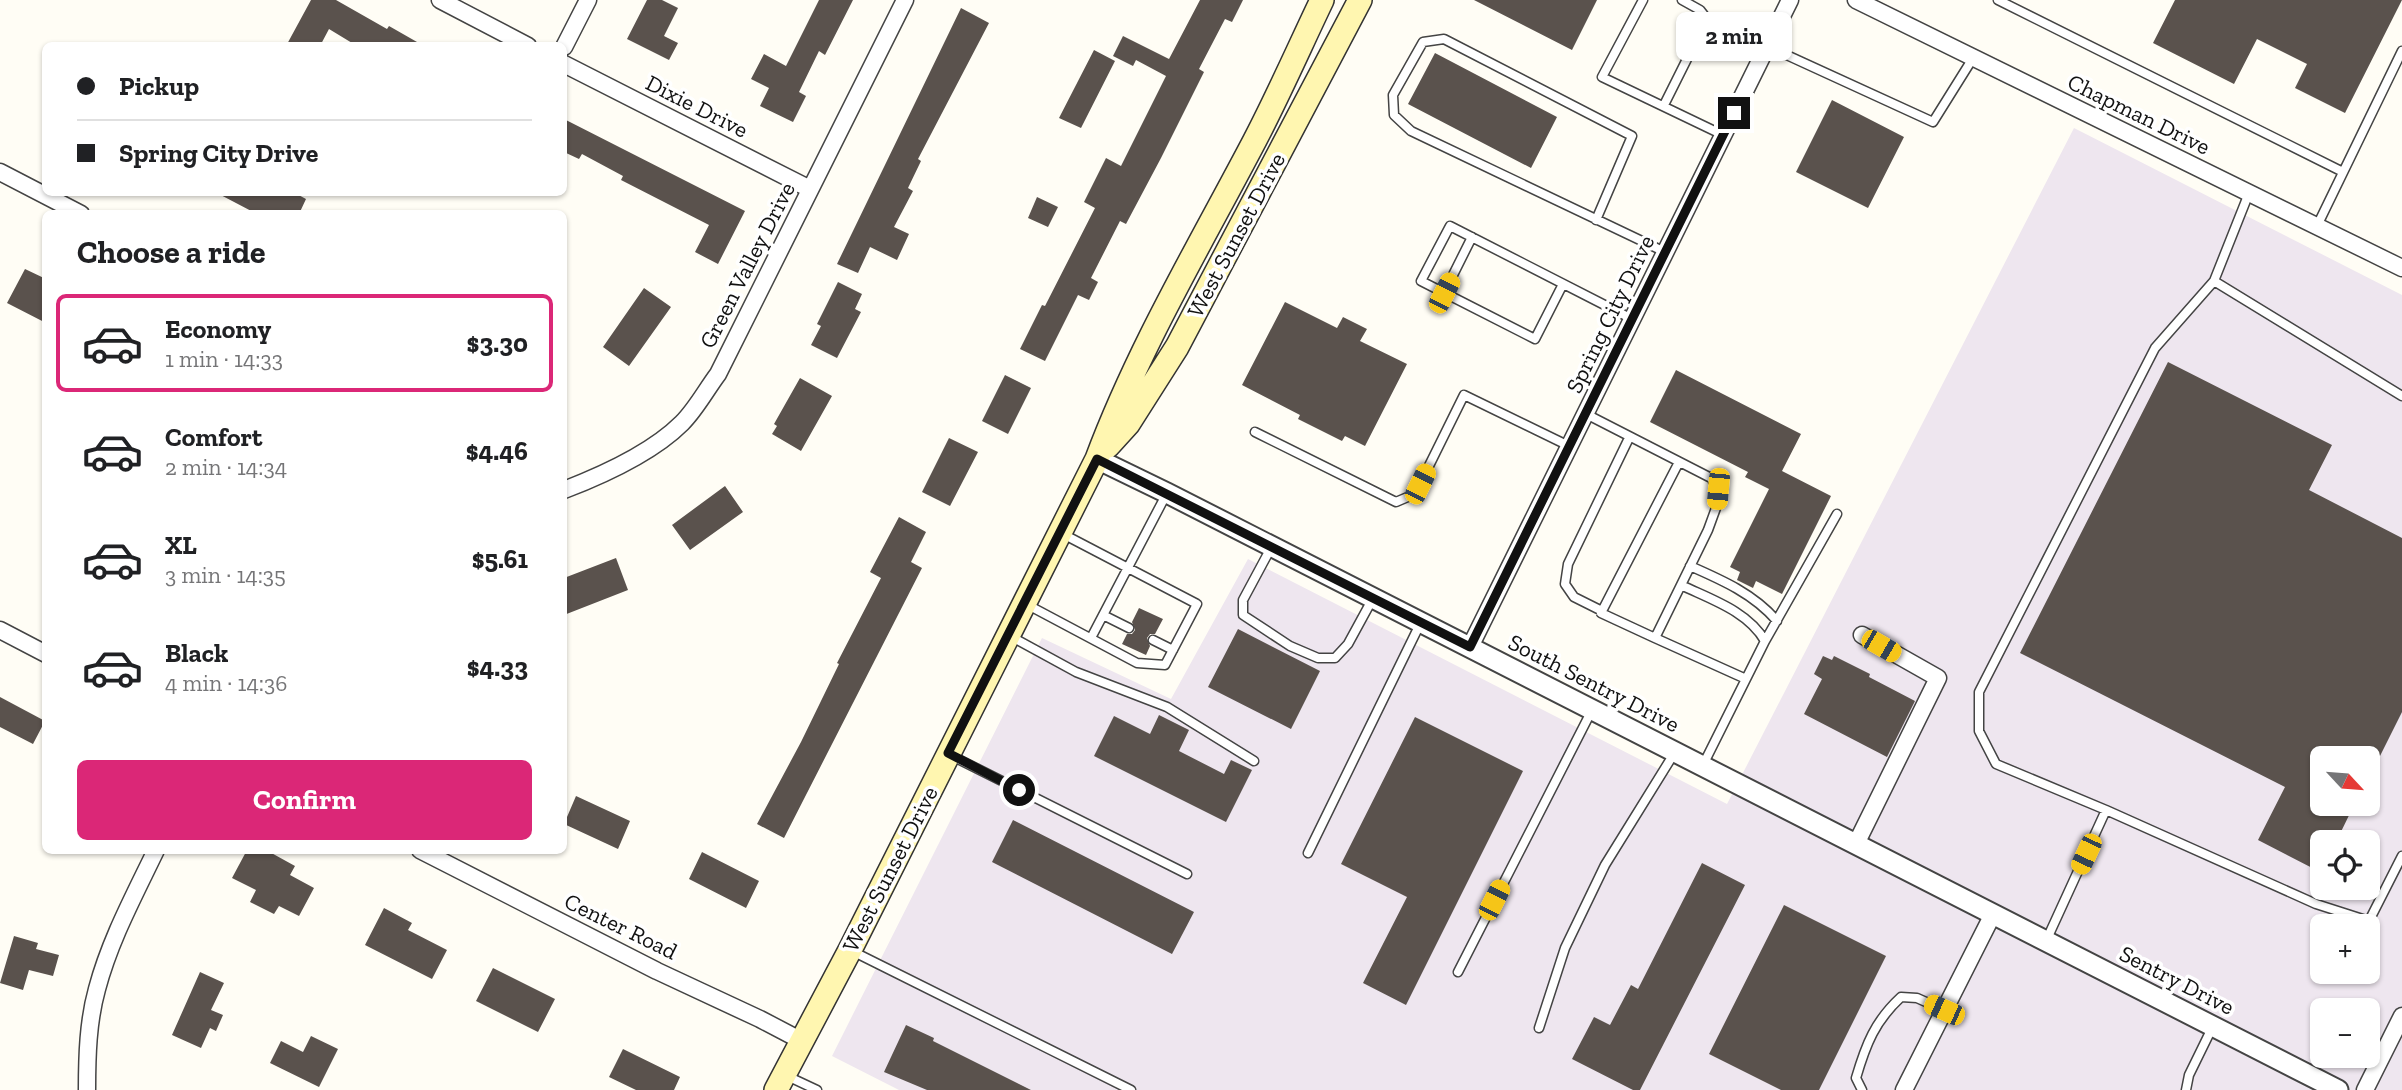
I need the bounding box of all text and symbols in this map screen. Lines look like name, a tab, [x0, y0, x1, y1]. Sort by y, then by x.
callout: 2 min	[1676, 11, 1792, 60]
text: 2 min	[1705, 22, 1763, 50]
street label: Chapman Drive	[2063, 67, 2215, 161]
street label: Dixie Drive	[641, 68, 753, 144]
text: Pickup	[119, 70, 199, 102]
route end	[1718, 97, 1750, 129]
text: Spring City Drive	[119, 137, 318, 169]
street label: West Sunset Drive	[1181, 148, 1291, 322]
street label: Green Valley Drive	[693, 177, 801, 353]
street label: Spring City Drive	[1560, 230, 1660, 398]
text: Choose a ride	[77, 233, 265, 271]
car	[1426, 270, 1463, 316]
icon: car	[81, 312, 144, 375]
text: Economy	[165, 313, 271, 345]
text: $3.30	[467, 327, 528, 359]
text: 1 min · 14:33	[165, 345, 283, 373]
icon: car	[81, 420, 144, 483]
text: Comfort	[165, 421, 262, 453]
text: $4.46	[466, 435, 528, 467]
text: 2 min · 14:34	[165, 453, 287, 481]
car	[1402, 461, 1439, 507]
car	[1706, 467, 1731, 511]
icon: car	[81, 528, 144, 591]
text: XL	[165, 529, 197, 561]
text: $5.61	[472, 543, 528, 575]
text: 3 min · 14:35	[165, 561, 286, 589]
car	[1858, 626, 1905, 666]
street label: South Sentry Drive	[1504, 628, 1684, 738]
icon: car	[81, 636, 144, 699]
text: Black	[165, 637, 228, 669]
text: $4.33	[467, 651, 528, 683]
text: 4 min · 14:36	[165, 669, 287, 697]
north arrow	[2310, 746, 2380, 816]
map controls	[2310, 746, 2380, 1068]
button: Confirm	[77, 760, 532, 840]
route start	[1003, 774, 1035, 806]
street label: West Sunset Drive	[836, 781, 944, 957]
button: locate	[2310, 830, 2380, 900]
car	[2068, 831, 2105, 877]
car	[1476, 877, 1513, 923]
street label: Center Road	[560, 887, 682, 966]
button: +	[2310, 914, 2380, 984]
street label: Sentry Drive	[2115, 939, 2239, 1021]
car	[1921, 992, 1968, 1028]
button: −	[2310, 998, 2380, 1068]

